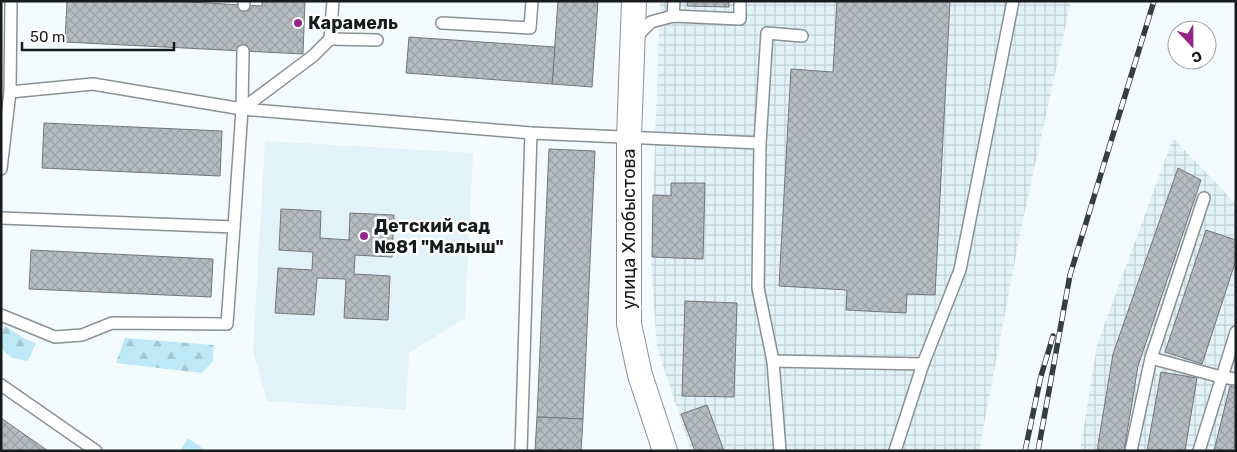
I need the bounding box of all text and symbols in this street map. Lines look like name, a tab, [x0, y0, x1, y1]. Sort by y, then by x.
place label: Карамель	[308, 12, 398, 34]
marker: Карамель	[292, 17, 304, 29]
scale bar	[22, 20, 175, 52]
north arrow	[1167, 20, 1217, 70]
text: 50 m	[30, 28, 65, 46]
text: С	[1189, 47, 1204, 66]
street label: улица Хлобыстова	[618, 148, 640, 310]
place label: Детский сад №81 "Малыш"	[374, 215, 504, 258]
marker: Детский сад №81 "Малыш"	[358, 230, 370, 242]

